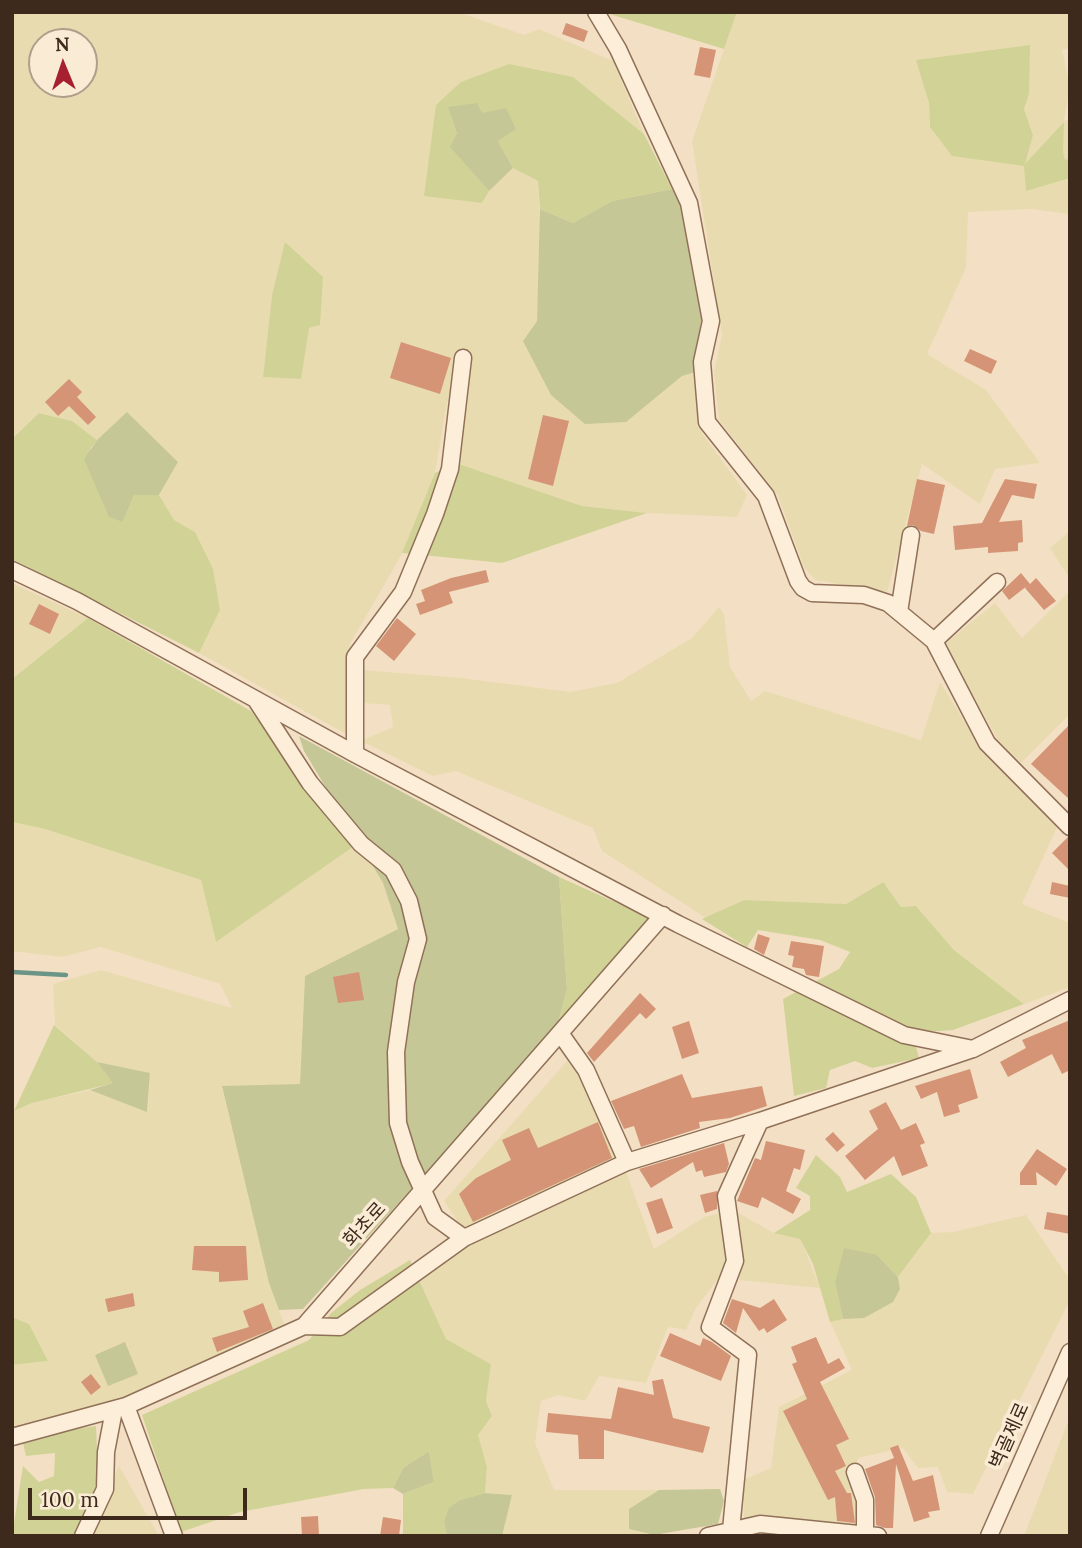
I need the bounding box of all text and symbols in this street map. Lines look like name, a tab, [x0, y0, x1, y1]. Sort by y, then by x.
north arrow	[28, 28, 98, 98]
text: N	[55, 32, 70, 56]
street label: 화초로	[339, 1198, 391, 1252]
street label: 벽골제로	[985, 1399, 1035, 1473]
scale bar	[32, 1474, 250, 1518]
text: 100 m	[41, 1486, 99, 1513]

